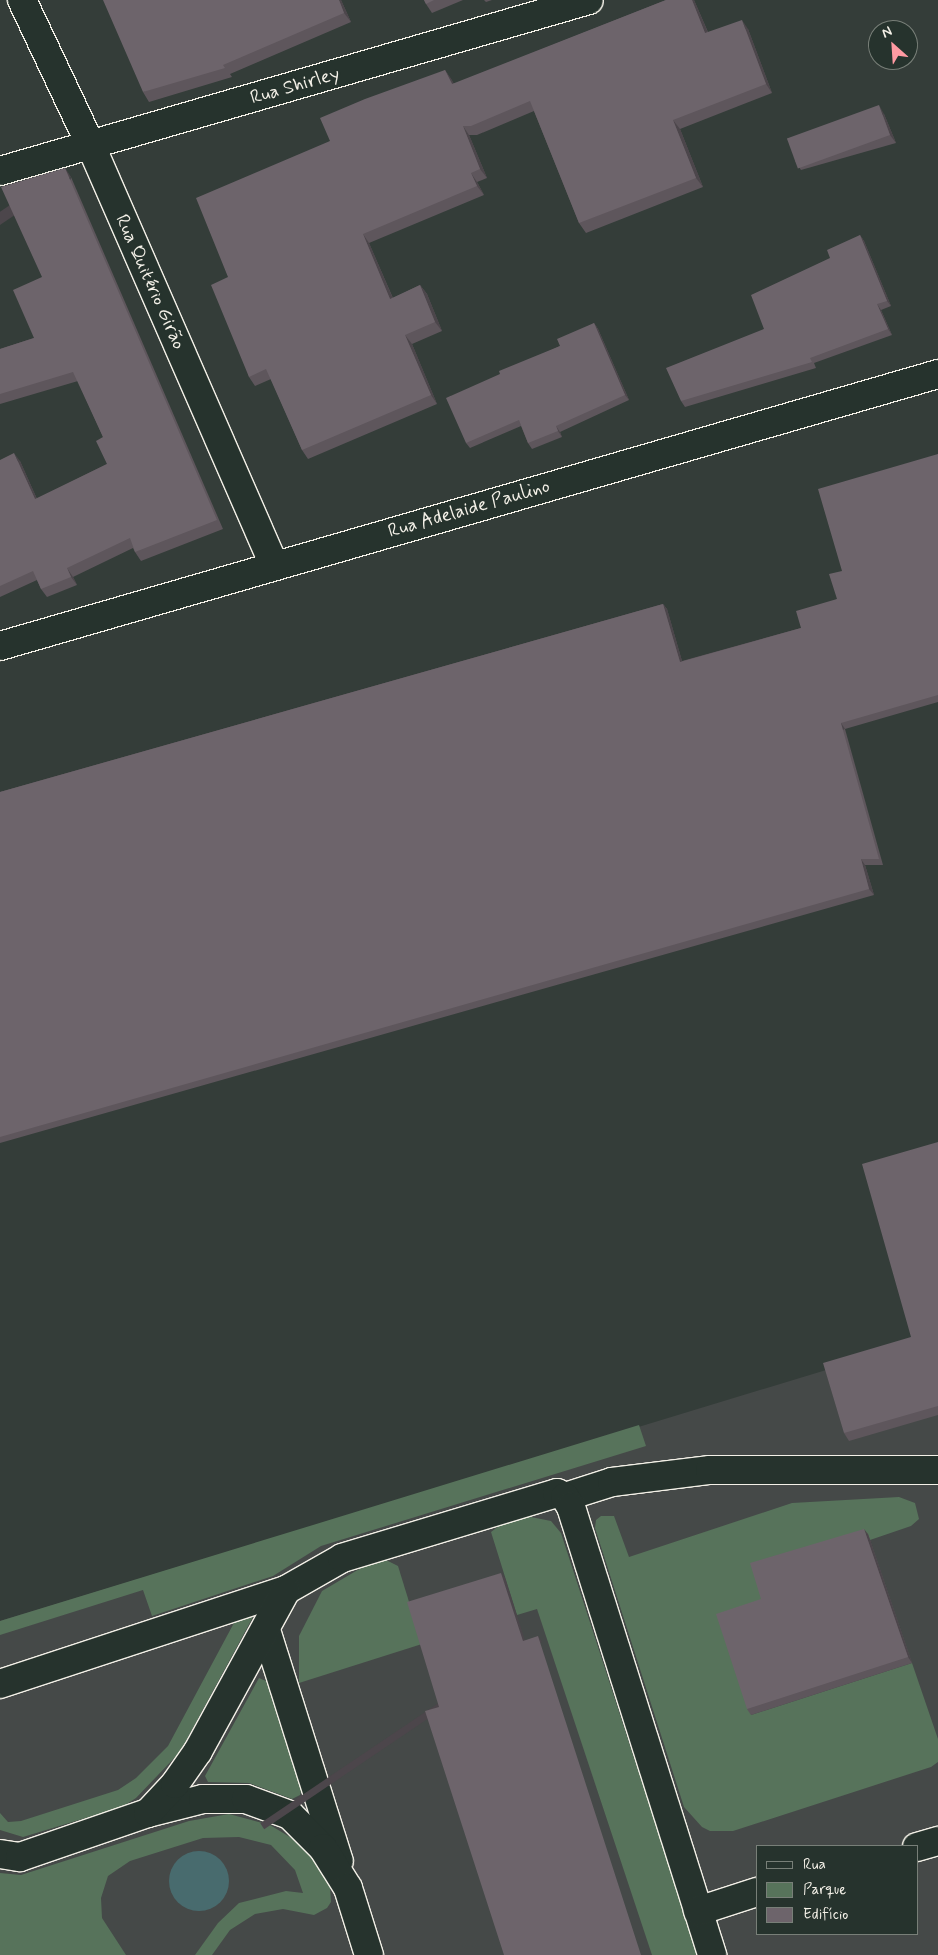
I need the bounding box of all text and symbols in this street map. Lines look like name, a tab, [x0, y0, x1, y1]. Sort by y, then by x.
north arrow	[868, 20, 918, 70]
text: N	[879, 22, 895, 43]
street label: Rua Shirley	[248, 62, 342, 110]
street label: Rua Quitério Girão	[110, 211, 190, 353]
street label: Rua Adelaide Paulino	[387, 475, 551, 543]
legend	[756, 1845, 918, 1935]
text: Rua	[803, 1855, 826, 1875]
text: Parque	[803, 1880, 846, 1900]
text: Edifício	[803, 1905, 848, 1925]

